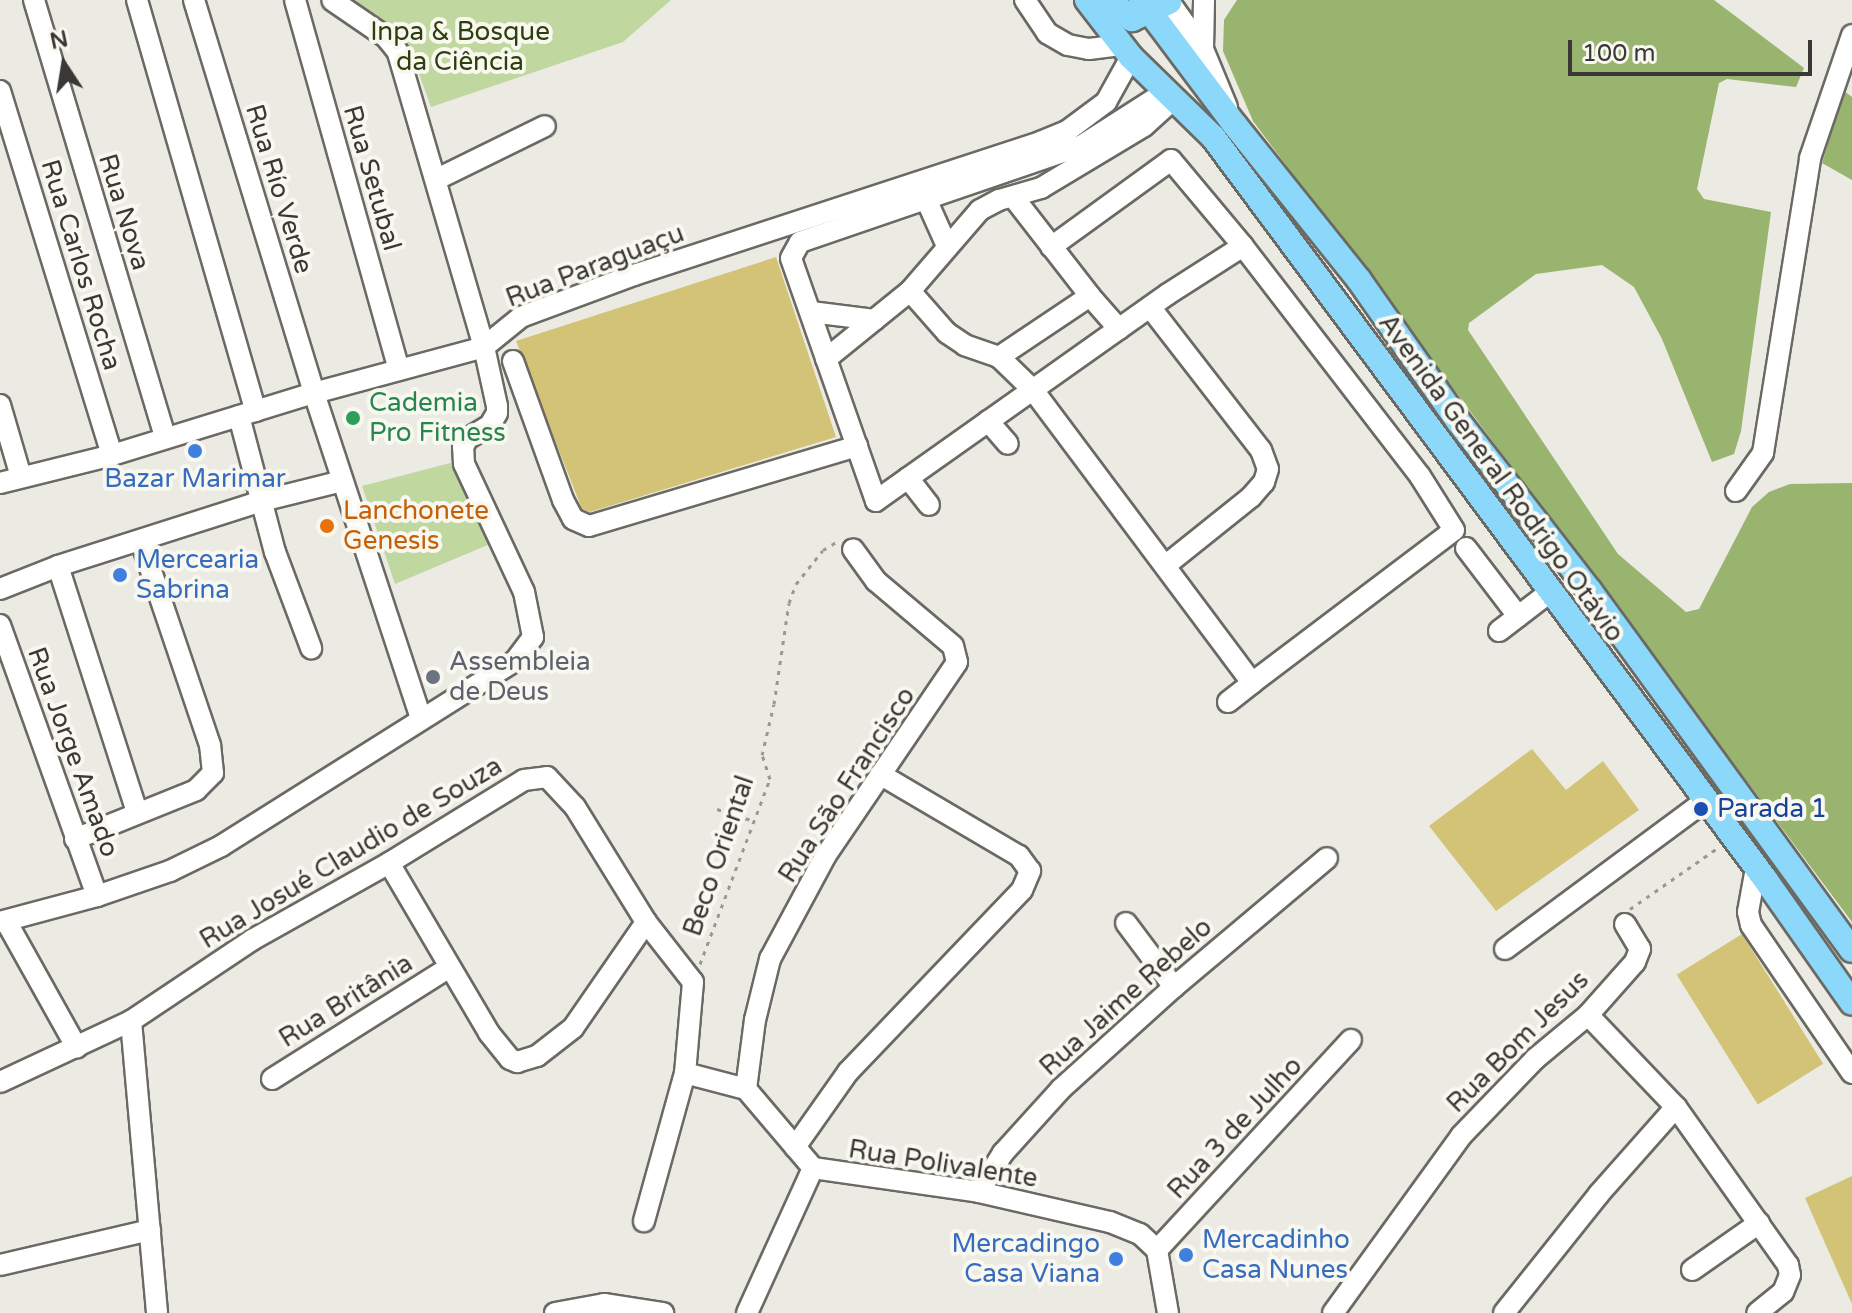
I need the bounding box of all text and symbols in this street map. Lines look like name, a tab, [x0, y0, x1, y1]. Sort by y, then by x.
park label: Inpa & Bosque da Ciência	[370, 16, 550, 78]
north arrow	[24, 24, 104, 104]
scale bar	[1572, 24, 1816, 74]
text: N	[48, 26, 70, 55]
text: 100 m	[1582, 39, 1656, 68]
street label: Rua Río Verde	[238, 101, 320, 277]
street label: Rua Setubal	[336, 102, 408, 254]
street label: Rua Nova	[92, 150, 156, 274]
street label: Rua Carlos Rocha	[34, 156, 128, 374]
street label: Rua Paraguaçu	[502, 218, 688, 314]
street label: Avenida General Rodrigo Otávio	[1372, 308, 1630, 648]
place label: Cademia Pro Fitness	[369, 387, 506, 448]
marker: Cademia Pro Fitness	[344, 409, 362, 427]
marker: Bazar Marimar	[186, 442, 204, 460]
place label: Bazar Marimar	[104, 463, 286, 495]
place label: Lanchonete Genesis	[343, 495, 489, 556]
marker: Lanchonete Genesis	[318, 517, 336, 535]
place label: Mercearia Sabrina	[136, 544, 259, 606]
marker: Mercearia Sabrina	[111, 566, 129, 584]
street label: Rua Jorge Amado	[21, 643, 125, 861]
place label: Assembleia de Deus	[449, 646, 591, 708]
marker: Assembleia de Deus	[424, 668, 442, 686]
street label: Rua São Francisco	[772, 681, 922, 889]
street label: Rua Josué Claudio de Souza	[194, 750, 508, 956]
street label: Beco Oriental	[677, 772, 761, 940]
place label: Parada 1	[1717, 793, 1827, 825]
marker: Parada 1	[1692, 800, 1710, 818]
street label: Rua Jaime Rebelo	[1033, 912, 1219, 1082]
street label: Rua Britânia	[274, 948, 418, 1054]
street label: Rua Bom Jesus	[1441, 965, 1595, 1119]
street label: Rua 3 de Julho	[1161, 1051, 1309, 1205]
street label: Rua Polivalente	[846, 1134, 1040, 1194]
place label: Mercadinho Casa Nunes	[1202, 1224, 1350, 1286]
place label: Mercadingo Casa Viana	[952, 1228, 1100, 1290]
marker: Mercadinho Casa Nunes	[1177, 1246, 1195, 1264]
marker: Mercadingo Casa Viana	[1107, 1250, 1125, 1268]

